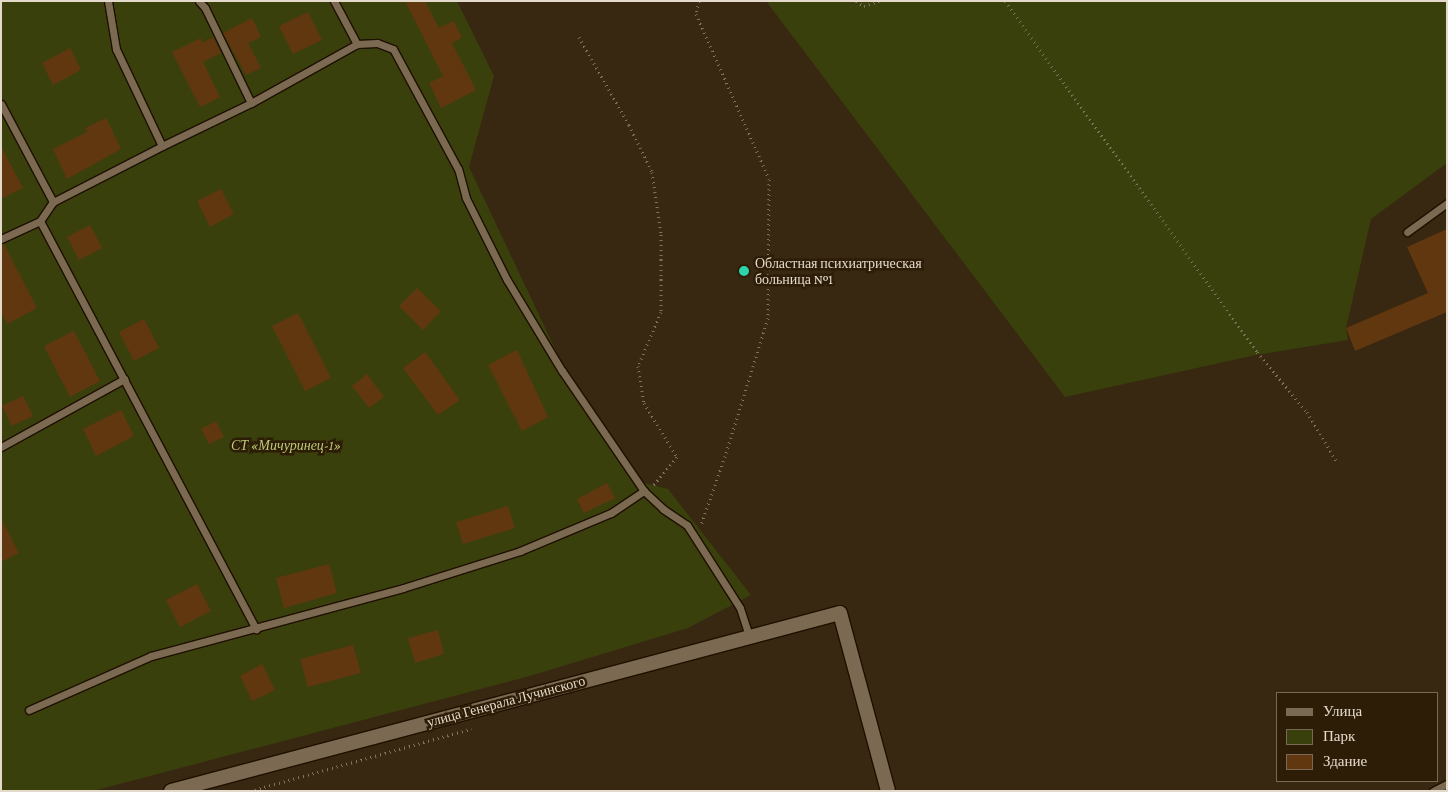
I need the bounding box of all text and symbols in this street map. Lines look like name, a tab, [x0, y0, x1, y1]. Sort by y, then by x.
place label: Областная психиатрическая больница №1	[755, 255, 922, 288]
marker: Областная психиатрическая больница №1	[737, 264, 751, 278]
park label: СТ «Мичуринец-1»	[231, 437, 341, 453]
street label: улица Генерала Лучинского	[425, 672, 587, 730]
legend	[1276, 692, 1438, 782]
text: Улица	[1323, 703, 1362, 719]
text: Парк	[1323, 728, 1355, 744]
text: Здание	[1323, 753, 1367, 769]

